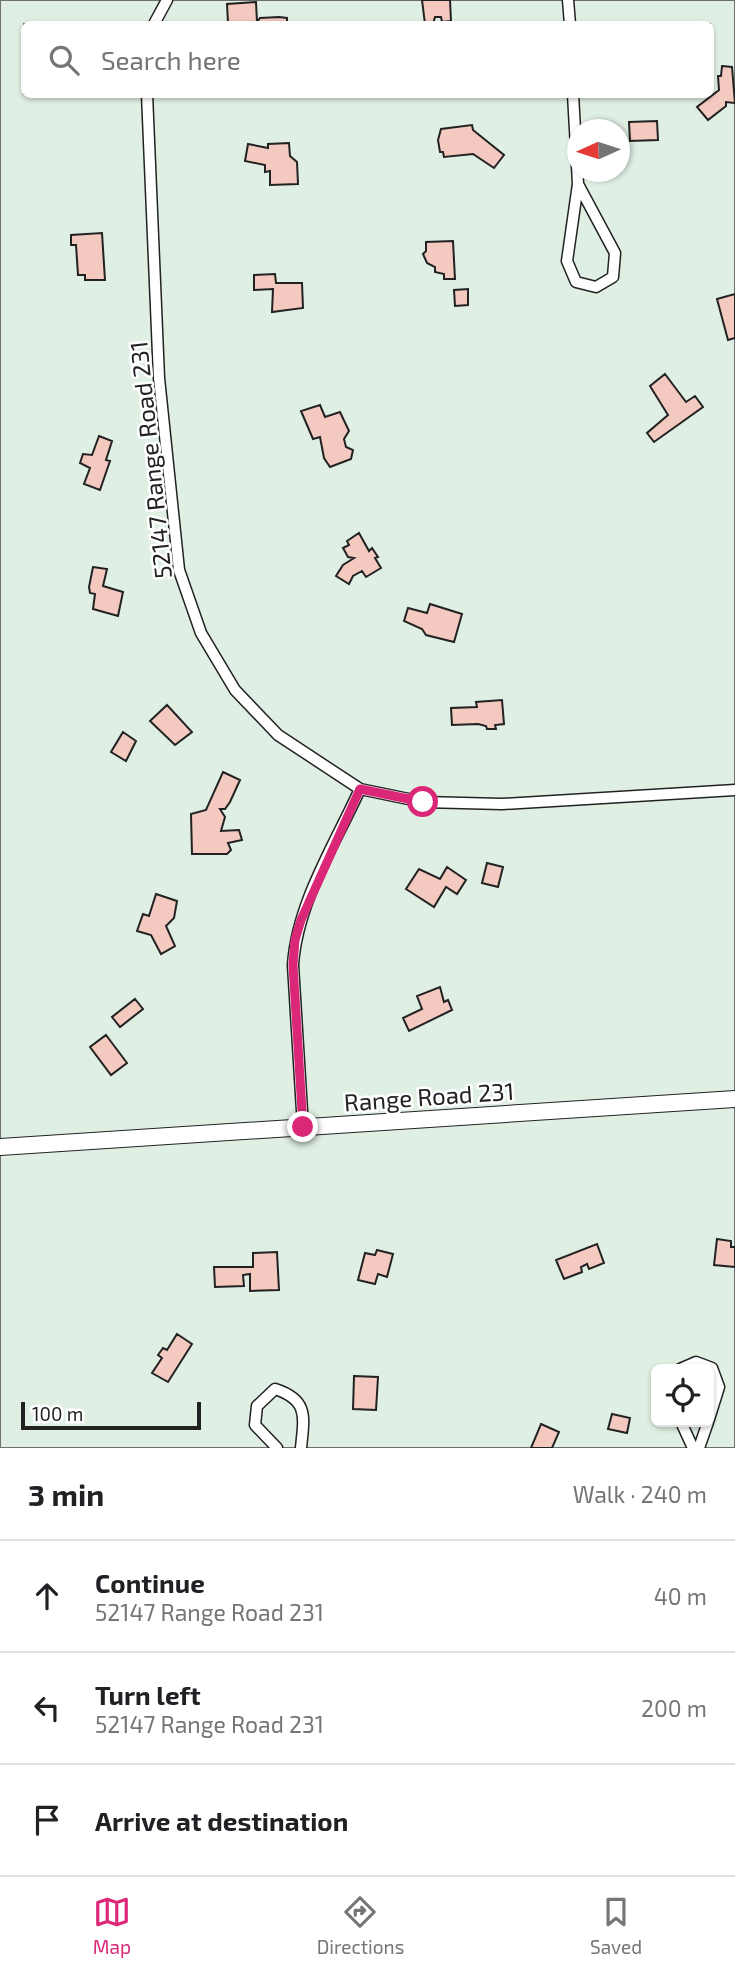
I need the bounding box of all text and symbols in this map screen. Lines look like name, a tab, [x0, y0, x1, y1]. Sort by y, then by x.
search box	[21, 21, 714, 98]
icon: search	[45, 41, 83, 79]
text: Search here	[101, 44, 241, 75]
north arrow	[567, 119, 630, 182]
street label: 52147 Range Road 231	[123, 340, 177, 580]
route start	[407, 786, 438, 817]
street label: Range Road 231	[343, 1076, 515, 1116]
route end	[287, 1111, 318, 1142]
map controls	[651, 1364, 714, 1427]
button: locate	[651, 1364, 714, 1427]
scale bar	[21, 1399, 201, 1431]
text: 100 m	[32, 1402, 83, 1425]
text: 3 min	[28, 1476, 104, 1512]
text: Walk · 240 m	[573, 1480, 707, 1508]
text: Continue	[95, 1567, 205, 1598]
icon: ahead	[28, 1577, 66, 1615]
text: 40 m	[654, 1582, 707, 1610]
text: 52147 Range Road 231	[95, 1598, 324, 1626]
text: Turn left	[95, 1679, 201, 1710]
icon: left	[28, 1689, 66, 1727]
text: 200 m	[641, 1694, 707, 1722]
text: 52147 Range Road 231	[95, 1710, 324, 1738]
icon: arrive	[28, 1801, 66, 1839]
text: Arrive at destination	[95, 1805, 348, 1836]
tab: Map	[93, 1893, 131, 1958]
tab: Directions	[317, 1893, 404, 1958]
tab: Saved	[590, 1893, 642, 1958]

